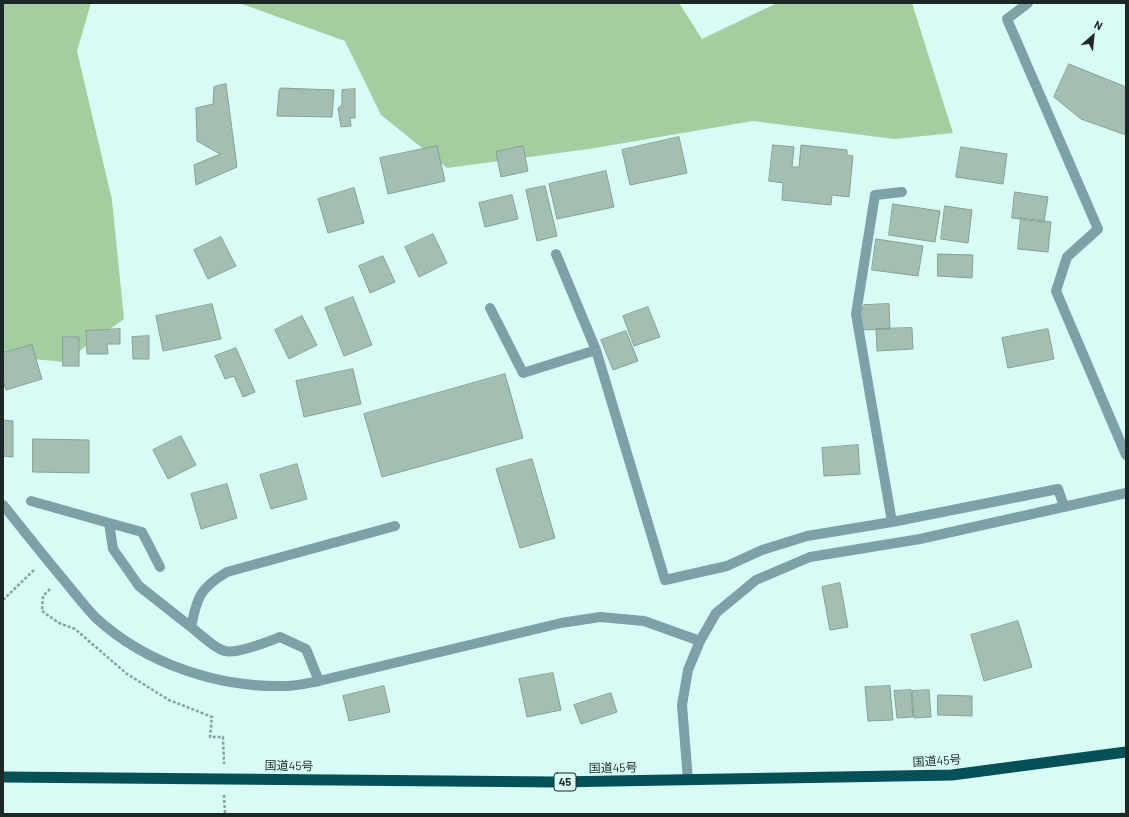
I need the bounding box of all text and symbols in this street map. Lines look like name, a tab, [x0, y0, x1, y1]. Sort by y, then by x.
north arrow	[1073, 16, 1113, 56]
text: N	[1092, 17, 1105, 32]
street label: 国道45号	[912, 753, 962, 769]
street label: 国道45号	[264, 758, 314, 774]
street label: 国道45号	[588, 760, 638, 776]
road number: 45	[554, 773, 576, 791]

